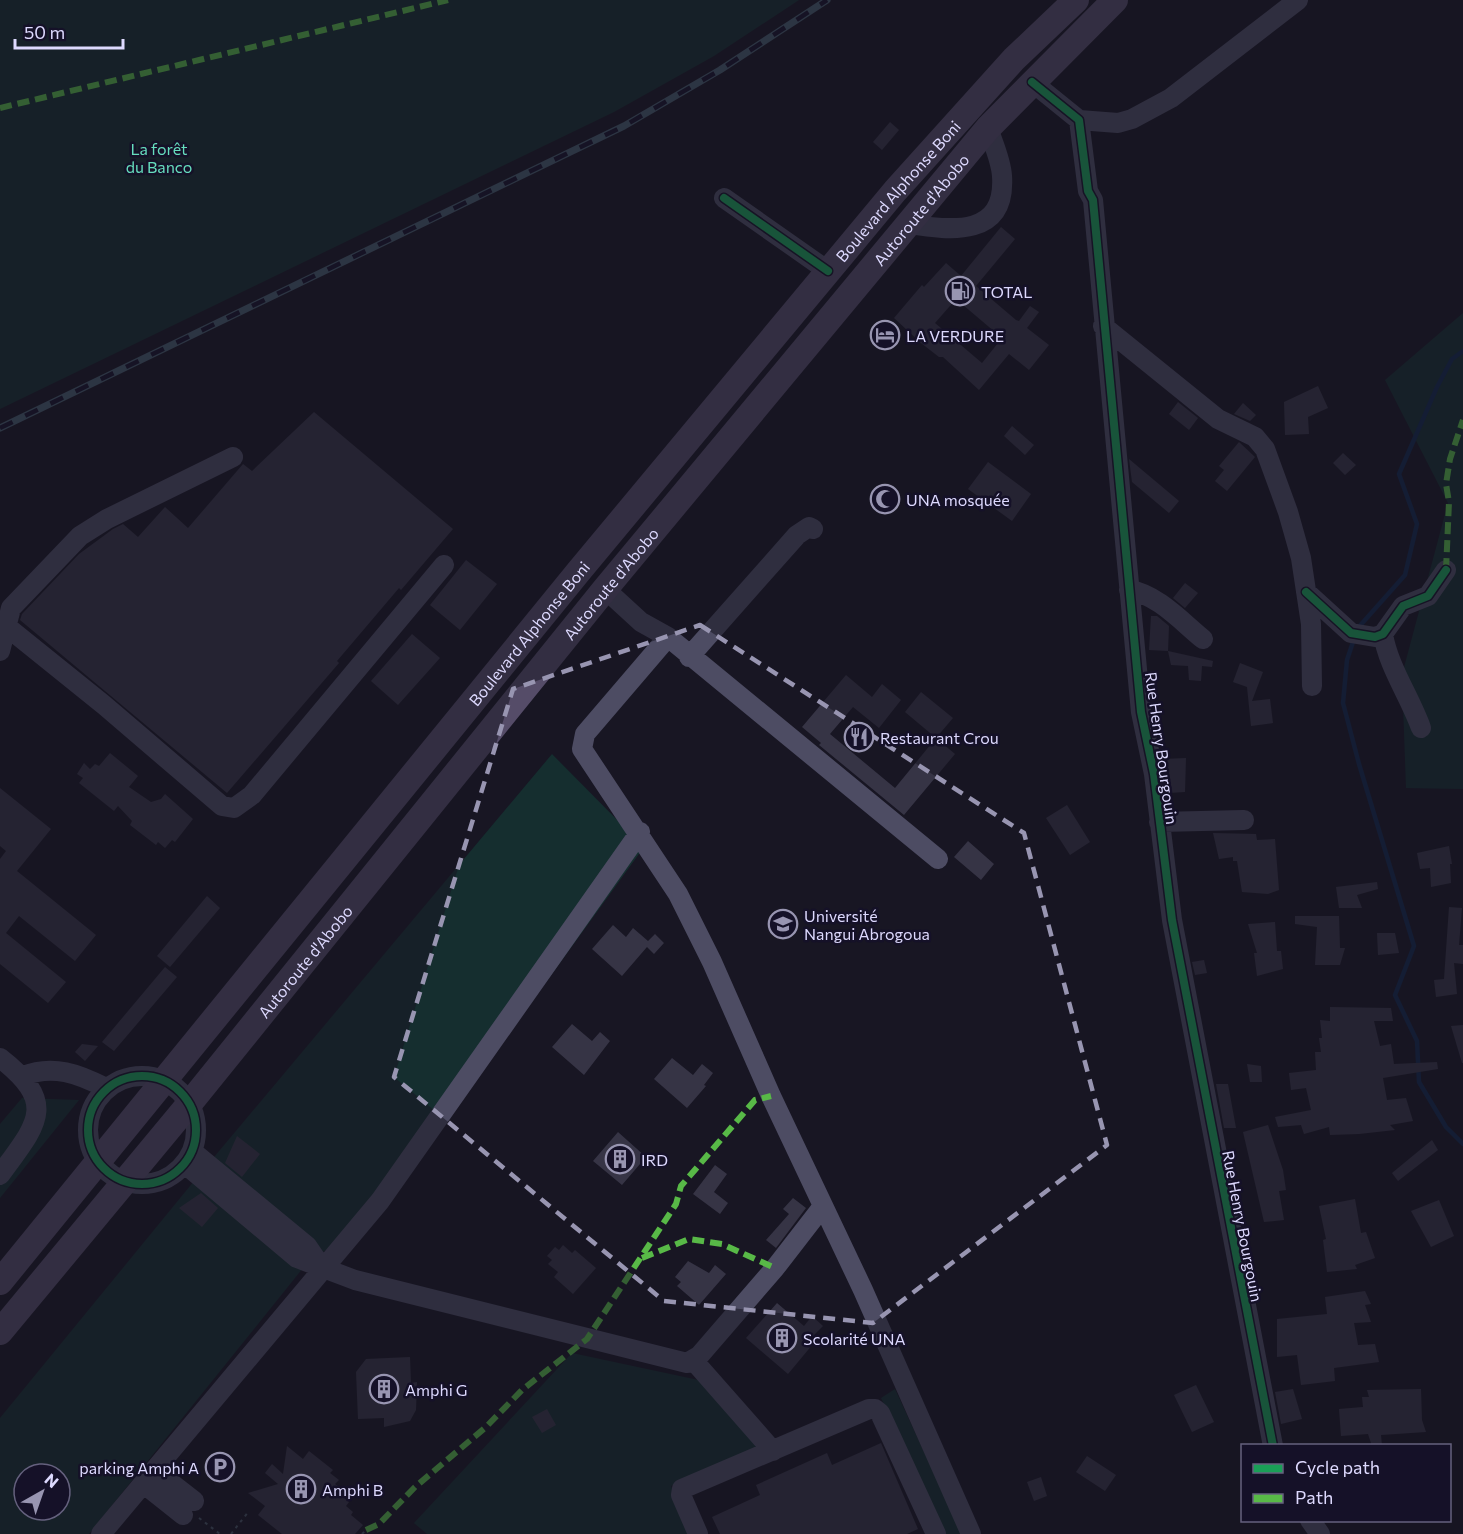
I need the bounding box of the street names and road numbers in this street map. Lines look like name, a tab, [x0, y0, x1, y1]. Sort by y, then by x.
street label: Boulevard Alphonse Boni	[831, 116, 964, 265]
street label: Autoroute d'Abobo	[869, 150, 972, 269]
street label: Autoroute d'Abobo	[559, 523, 662, 643]
street label: Boulevard Alphonse Boni	[464, 557, 593, 709]
street label: Rue Henry Bourgouin	[1142, 670, 1182, 826]
street label: Autoroute d'Abobo	[254, 901, 356, 1021]
street label: Rue Henry Bourgouin	[1219, 1149, 1267, 1303]

